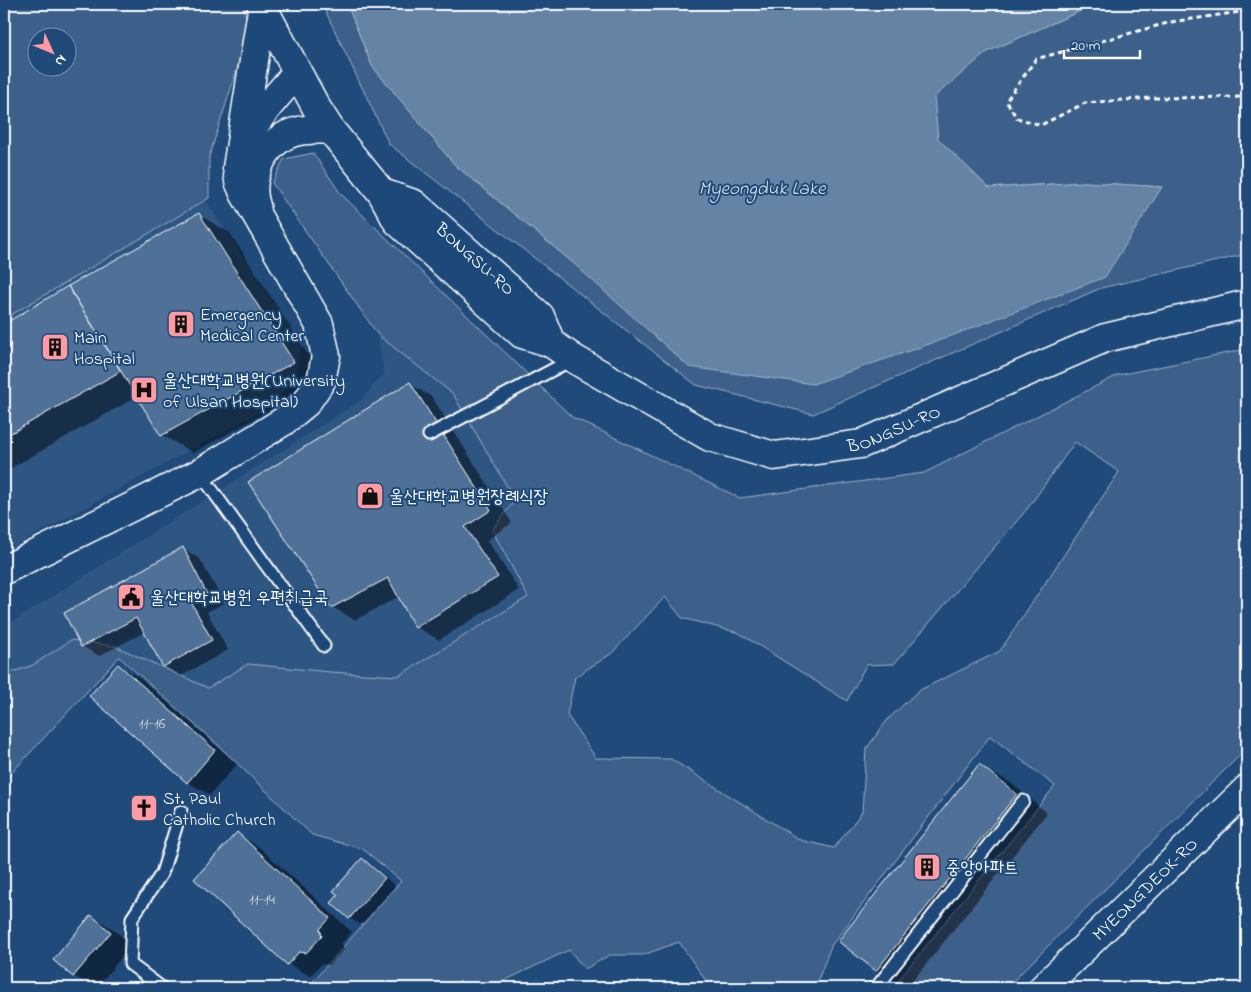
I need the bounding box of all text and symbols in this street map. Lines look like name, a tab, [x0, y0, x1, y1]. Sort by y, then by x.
north arrow	[28, 28, 78, 78]
scale bar	[1064, 28, 1140, 60]
text: 20 m	[1071, 35, 1101, 57]
text: N	[49, 49, 71, 71]
water label: Myeongduk Lake	[698, 176, 827, 204]
street label: BONGSU-RO	[428, 217, 520, 303]
place label: Emergency Medical Center	[200, 303, 305, 350]
building icon: Emergency Medical Center	[166, 309, 196, 339]
place label: Main Hospital	[74, 326, 135, 373]
building icon: Main Hospital	[40, 332, 70, 362]
place label: 울산대학교병원(University of Ulsan Hospital)	[163, 369, 345, 416]
hospital icon: 울산대학교병원(University of Ulsan Hospital)	[129, 375, 159, 405]
street label: BONGSU-RO	[845, 400, 945, 461]
shop icon: 울산대학교병원장례식장	[355, 481, 385, 511]
place label: 울산대학교병원장례식장	[389, 485, 548, 511]
public building icon: 울산대학교병원 우편취급국	[116, 582, 146, 612]
place label: 울산대학교병원 우편취급국	[150, 586, 328, 612]
house number: 11-16	[139, 713, 166, 735]
place label: St. Paul Catholic Church	[163, 787, 276, 834]
church icon: St. Paul Catholic Church	[129, 793, 159, 823]
street label: MYEONGDEOK-RO	[1087, 832, 1205, 948]
building icon: 중앙아파트	[912, 852, 942, 882]
place label: 중앙아파트	[946, 856, 1018, 882]
house number: 11-14	[249, 889, 275, 911]

